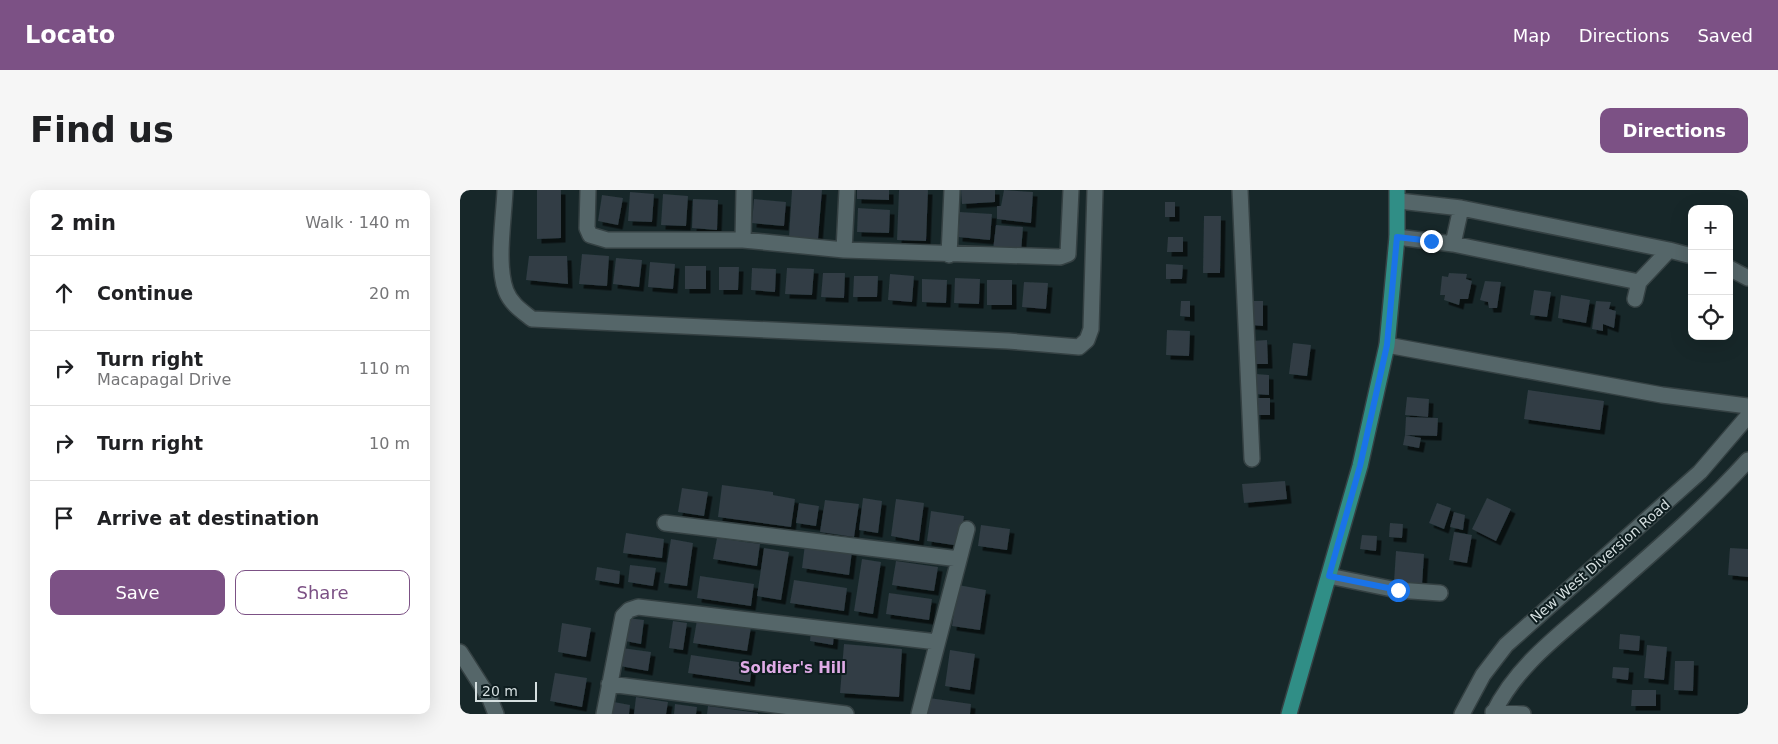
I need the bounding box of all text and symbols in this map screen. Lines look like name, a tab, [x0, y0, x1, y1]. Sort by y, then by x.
text: Locato	[25, 21, 115, 49]
text: Map	[1513, 25, 1551, 46]
text: Directions	[1579, 25, 1669, 46]
text: Saved	[1697, 25, 1753, 46]
button: Directions	[1600, 108, 1748, 153]
text: Find us	[30, 110, 174, 150]
map controls	[1688, 205, 1733, 340]
button: +	[1688, 205, 1733, 250]
text: 2 min	[50, 211, 116, 235]
text: Walk · 140 m	[305, 213, 410, 232]
route end	[1420, 230, 1443, 253]
button: −	[1688, 250, 1733, 295]
icon: ahead	[50, 279, 78, 307]
text: Continue	[97, 282, 193, 304]
text: 20 m	[369, 284, 410, 303]
button: locate	[1688, 295, 1733, 340]
text: Turn right	[97, 348, 203, 370]
icon: right	[50, 354, 78, 382]
text: 110 m	[359, 359, 410, 378]
text: Macapagal Drive	[97, 370, 231, 389]
icon: right	[50, 429, 78, 457]
text: Turn right	[97, 432, 203, 454]
text: 10 m	[369, 434, 410, 453]
street label: New West Diversion Road	[1527, 496, 1673, 626]
icon: arrive	[50, 504, 78, 532]
text: Arrive at destination	[97, 507, 319, 529]
button: Save	[50, 570, 225, 615]
button: Share	[235, 570, 410, 615]
route start	[1387, 579, 1410, 602]
district label: Soldier's Hill	[740, 659, 846, 677]
scale bar	[475, 679, 538, 702]
text: 20 m	[482, 683, 518, 699]

